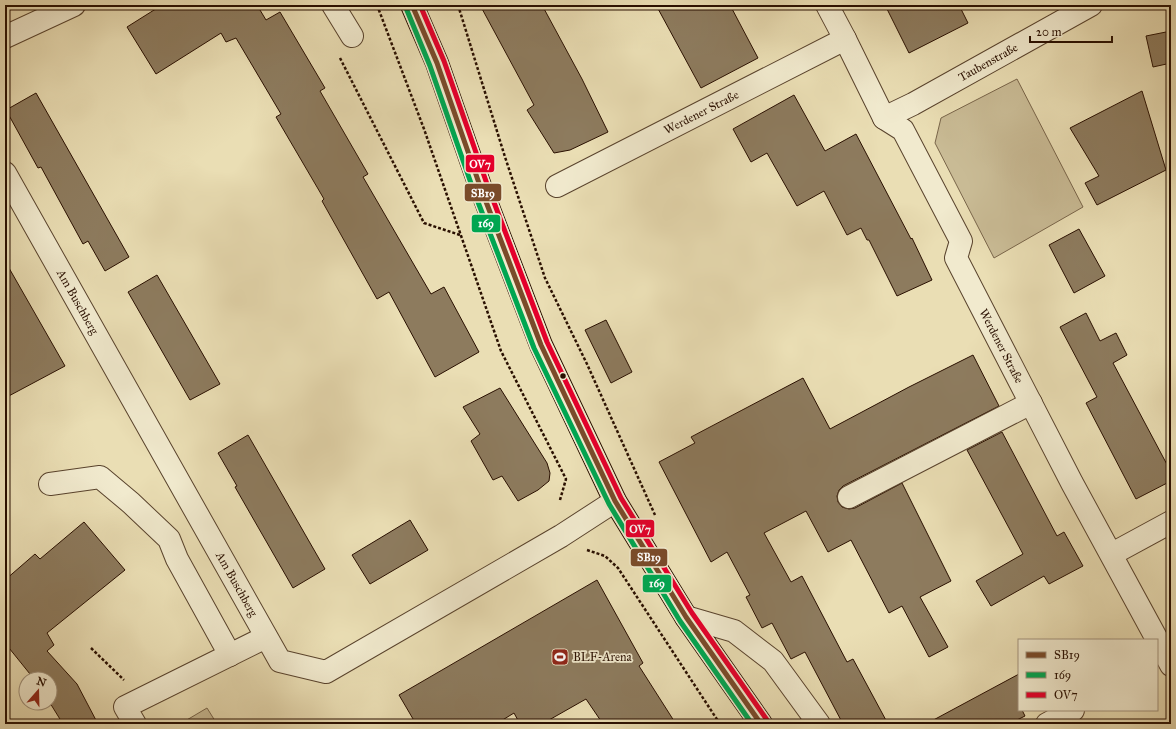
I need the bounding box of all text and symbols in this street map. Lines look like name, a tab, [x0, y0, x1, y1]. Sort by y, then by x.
scale bar	[1030, 18, 1112, 44]
text: 20 m	[1036, 25, 1062, 39]
street label: Taubenstraße	[956, 40, 1020, 84]
street label: Werdener Straße	[662, 87, 741, 137]
line badge: OV7	[465, 154, 495, 173]
text: OV7	[469, 158, 491, 171]
line badge: SB19	[464, 183, 502, 202]
text: SB19	[471, 187, 495, 201]
line badge: 169	[471, 214, 501, 233]
text: 169	[478, 217, 494, 231]
street label: Am Buschberg	[53, 266, 102, 338]
street label: Werdener Straße	[976, 306, 1026, 386]
unlabelled marker	[558, 371, 568, 381]
line badge: OV7	[625, 519, 655, 538]
text: OV7	[629, 523, 651, 536]
street label: Am Buschberg	[212, 548, 261, 620]
line badge: SB19	[630, 548, 668, 567]
text: SB19	[637, 551, 661, 565]
line badge: 169	[642, 574, 672, 593]
text: 169	[649, 577, 665, 591]
legend	[1018, 639, 1158, 711]
sports icon: BLF-Arena	[550, 647, 570, 667]
text: SB19	[1054, 648, 1080, 662]
place label: BLF-Arena	[573, 650, 632, 664]
text: 169	[1054, 668, 1071, 682]
north arrow	[18, 671, 58, 711]
text: N	[35, 674, 48, 690]
text: OV7	[1054, 688, 1078, 702]

